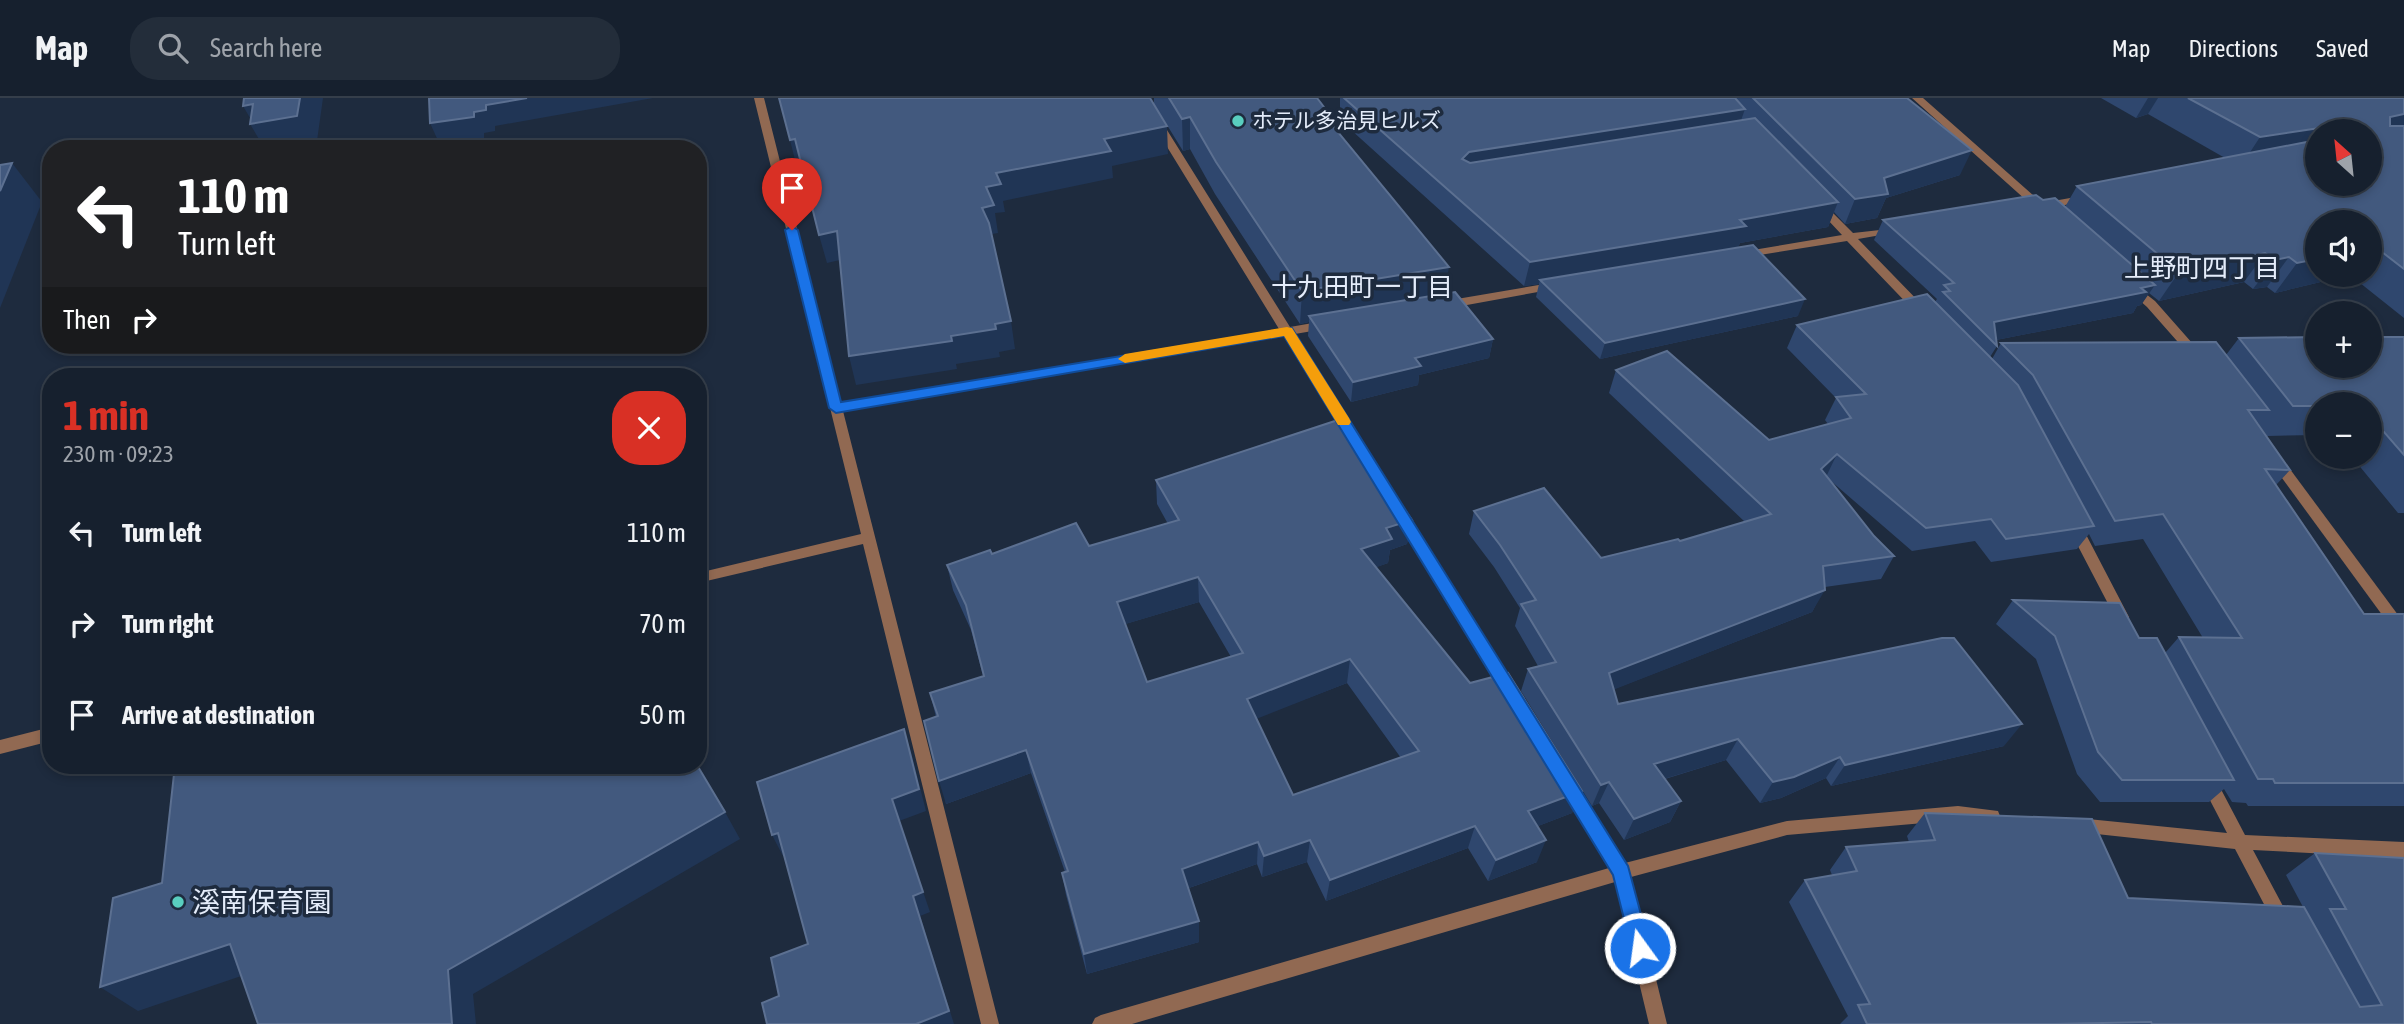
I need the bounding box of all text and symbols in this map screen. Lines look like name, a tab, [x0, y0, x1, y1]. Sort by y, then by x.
search box	[130, 17, 620, 80]
text: Map	[35, 29, 88, 67]
icon: search	[154, 29, 192, 67]
text: Search here	[210, 33, 322, 63]
text: Map	[2112, 35, 2150, 62]
text: Directions	[2188, 35, 2278, 62]
text: Saved	[2316, 35, 2369, 62]
place label: ホテル多治見ヒルズ	[1252, 108, 1441, 132]
marker: ホテル多治見ヒルズ	[1230, 113, 1246, 129]
north arrow	[2305, 119, 2382, 196]
map controls	[2305, 119, 2382, 469]
pin	[762, 158, 822, 230]
text: 110 m	[178, 167, 289, 223]
icon: left	[63, 168, 154, 259]
icon: arrive	[773, 169, 811, 207]
button: sound	[2305, 210, 2382, 287]
text: Turn left	[178, 225, 276, 262]
district label: 上野町四丁目	[2124, 253, 2280, 283]
district label: 十九田町一丁目	[1271, 272, 1453, 302]
icon: right	[125, 301, 163, 339]
button: +	[2305, 301, 2382, 378]
text: Then	[63, 305, 111, 335]
text: 1 min	[63, 391, 149, 439]
button: close	[612, 391, 686, 465]
button: −	[2305, 392, 2382, 469]
text: 230 m · 09:23	[63, 441, 174, 467]
icon: left	[63, 514, 101, 552]
text: Turn left	[122, 518, 202, 548]
text: 110 m	[627, 518, 686, 548]
icon: right	[63, 605, 101, 643]
text: Turn right	[122, 609, 213, 639]
text: 70 m	[639, 609, 686, 639]
icon: arrive	[63, 696, 101, 734]
text: Arrive at destination	[122, 700, 315, 730]
text: 50 m	[639, 700, 686, 730]
place label: 溪南保育園	[192, 886, 332, 918]
marker: 溪南保育園	[170, 894, 186, 910]
position arrow	[1603, 911, 1677, 985]

